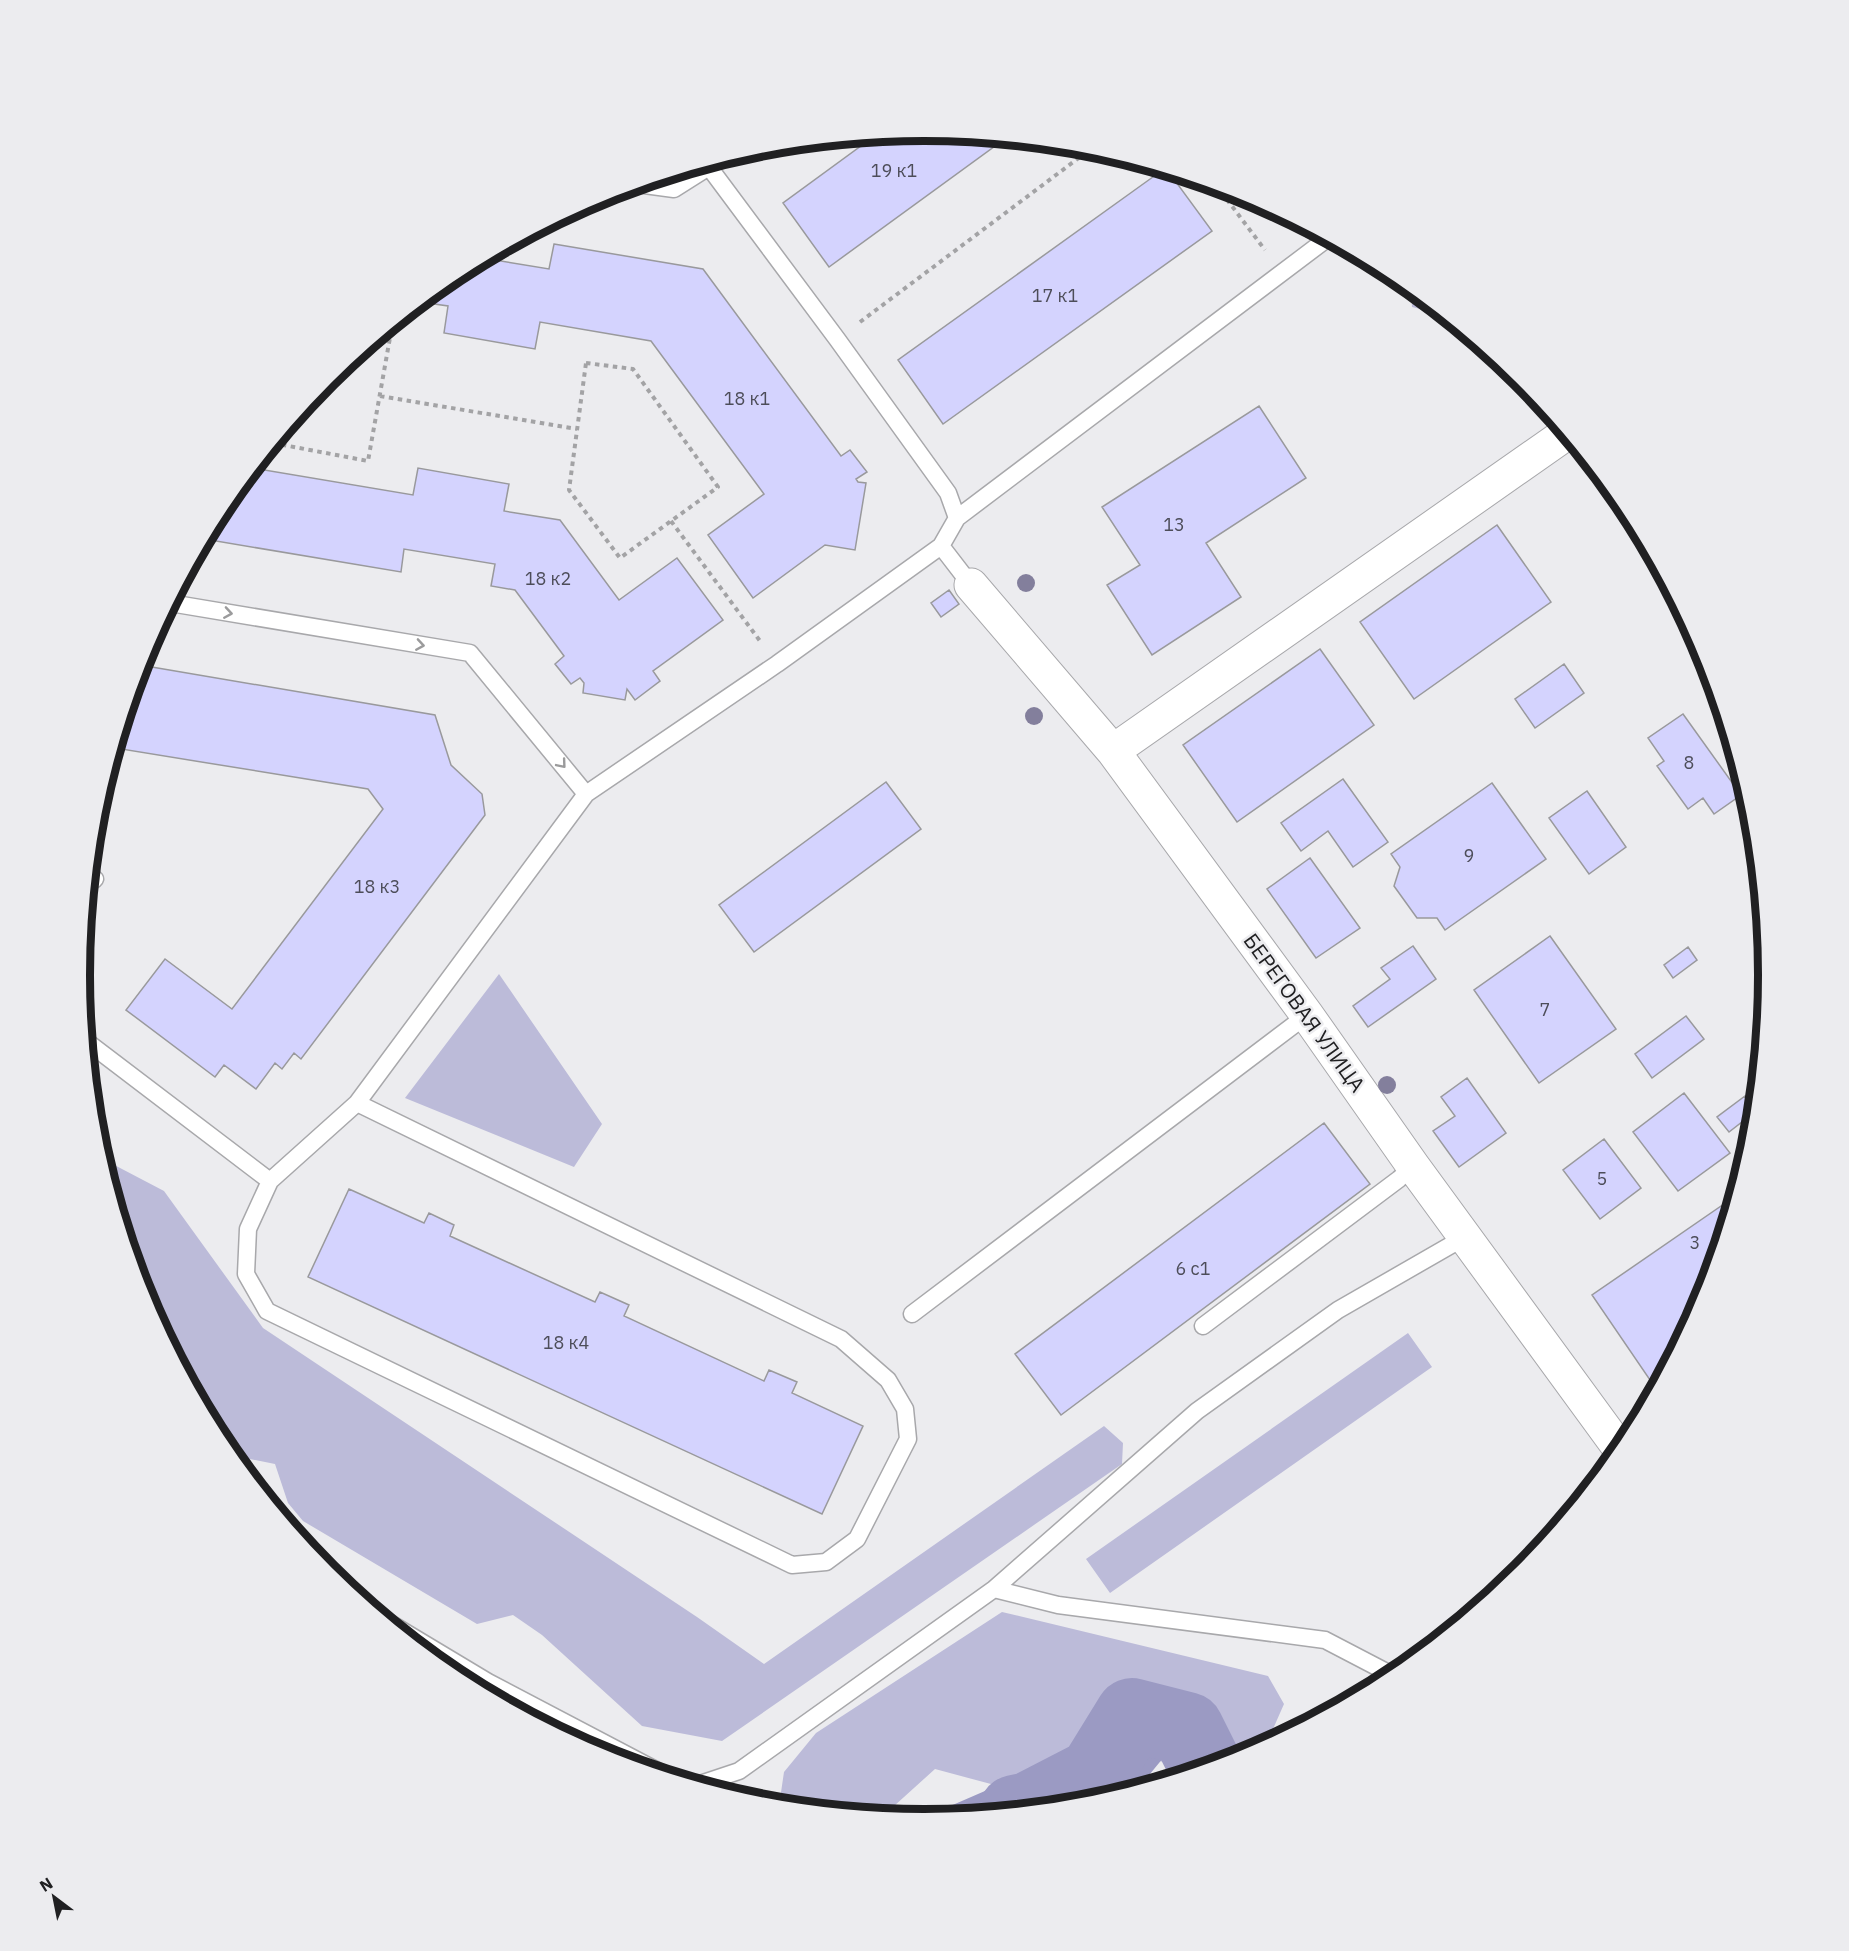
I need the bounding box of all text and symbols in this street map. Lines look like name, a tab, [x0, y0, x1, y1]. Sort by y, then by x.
house number: 19 к1	[871, 159, 917, 182]
house number: 17 к1	[1032, 284, 1078, 307]
house number: 18 к1	[724, 387, 770, 410]
house number: 13	[1163, 513, 1185, 536]
house number: 18 к2	[525, 567, 571, 590]
one-way arrow	[222, 606, 232, 619]
one-way arrow	[415, 638, 425, 651]
house number: 8	[1684, 751, 1694, 774]
one-way arrow	[555, 757, 566, 768]
house number: 9	[1464, 844, 1474, 867]
house number: 18 к3	[354, 875, 400, 898]
street label: БЕРЕГОВАЯ УЛИЦА	[1238, 927, 1372, 1098]
house number: 7	[1540, 998, 1550, 1021]
house number: 5	[1597, 1167, 1607, 1190]
house number: 3	[1690, 1231, 1700, 1254]
house number: 6 с1	[1176, 1257, 1210, 1280]
house number: 18 к4	[543, 1331, 589, 1354]
north arrow	[24, 1867, 84, 1927]
text: N	[36, 1873, 56, 1896]

